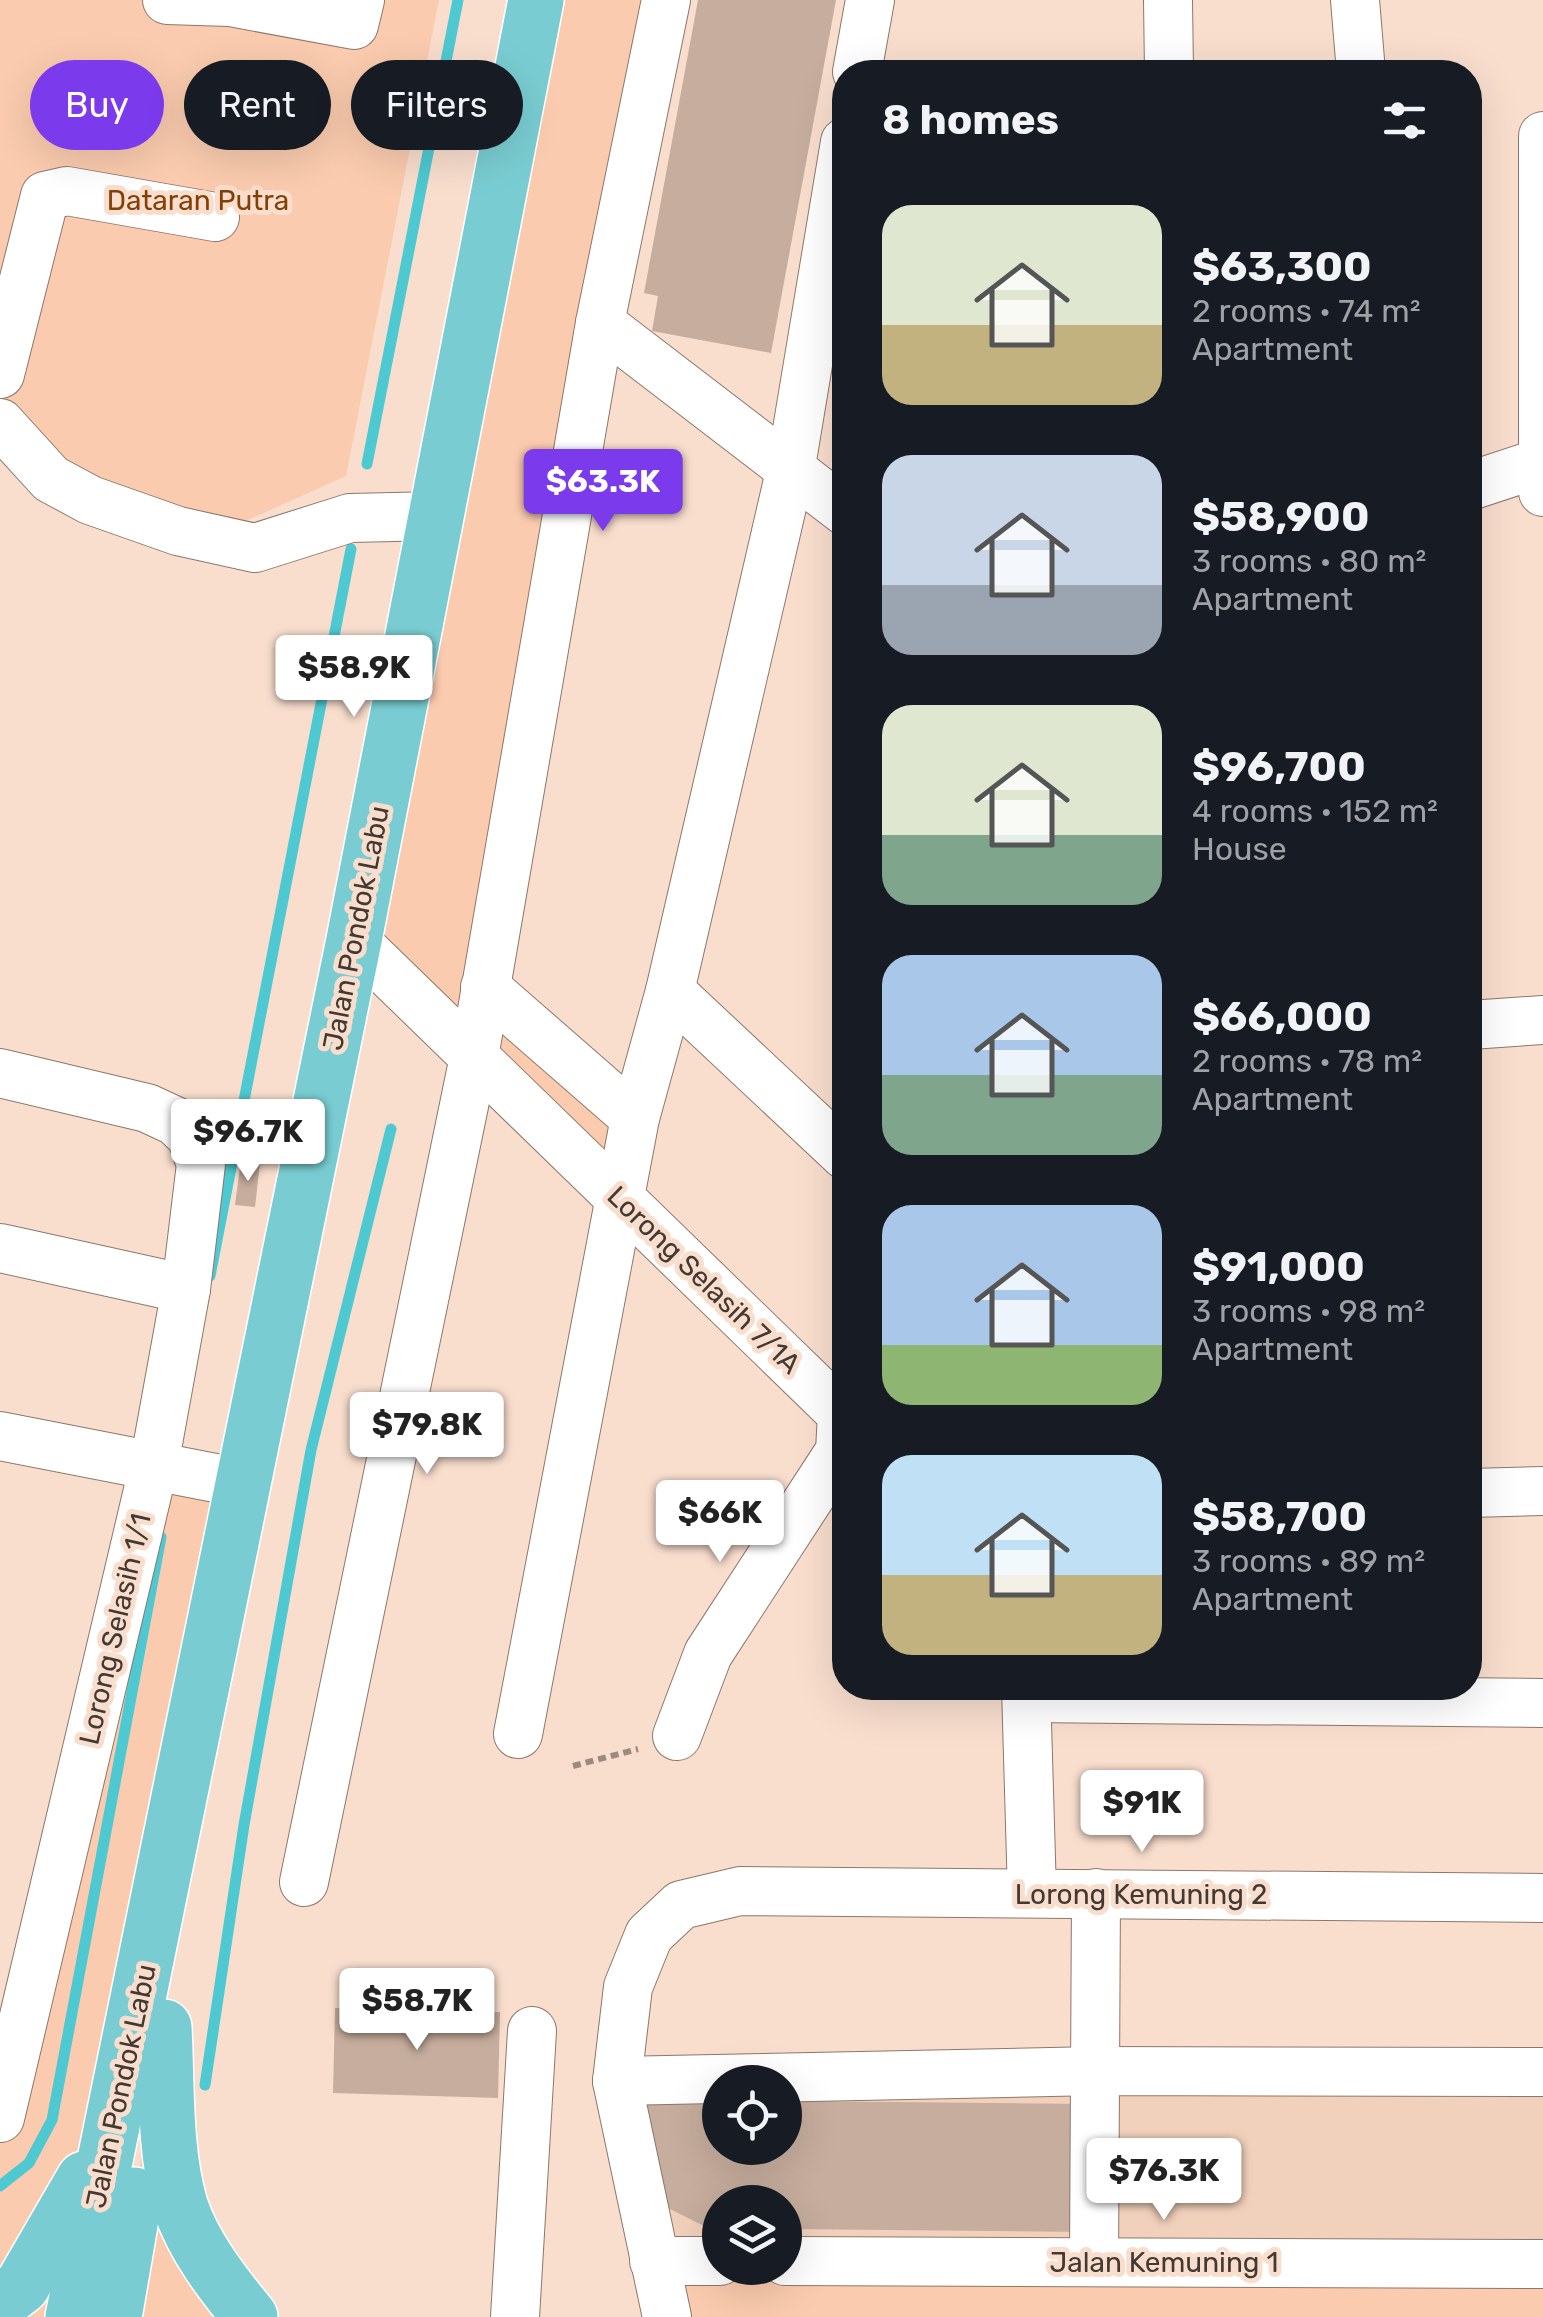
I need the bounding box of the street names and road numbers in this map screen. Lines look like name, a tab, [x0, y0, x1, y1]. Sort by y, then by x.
street label: Jalan Pondok Labu	[316, 803, 396, 1053]
street label: Lorong Selasih 7/1A	[601, 1179, 808, 1381]
street label: Lorong Selasih 1/1	[72, 1510, 158, 1748]
street label: Lorong Kemuning 2	[1015, 1878, 1267, 1911]
street label: Jalan Pondok Labu	[79, 1961, 163, 2211]
street label: Jalan Kemuning 1	[1050, 2246, 1278, 2279]

